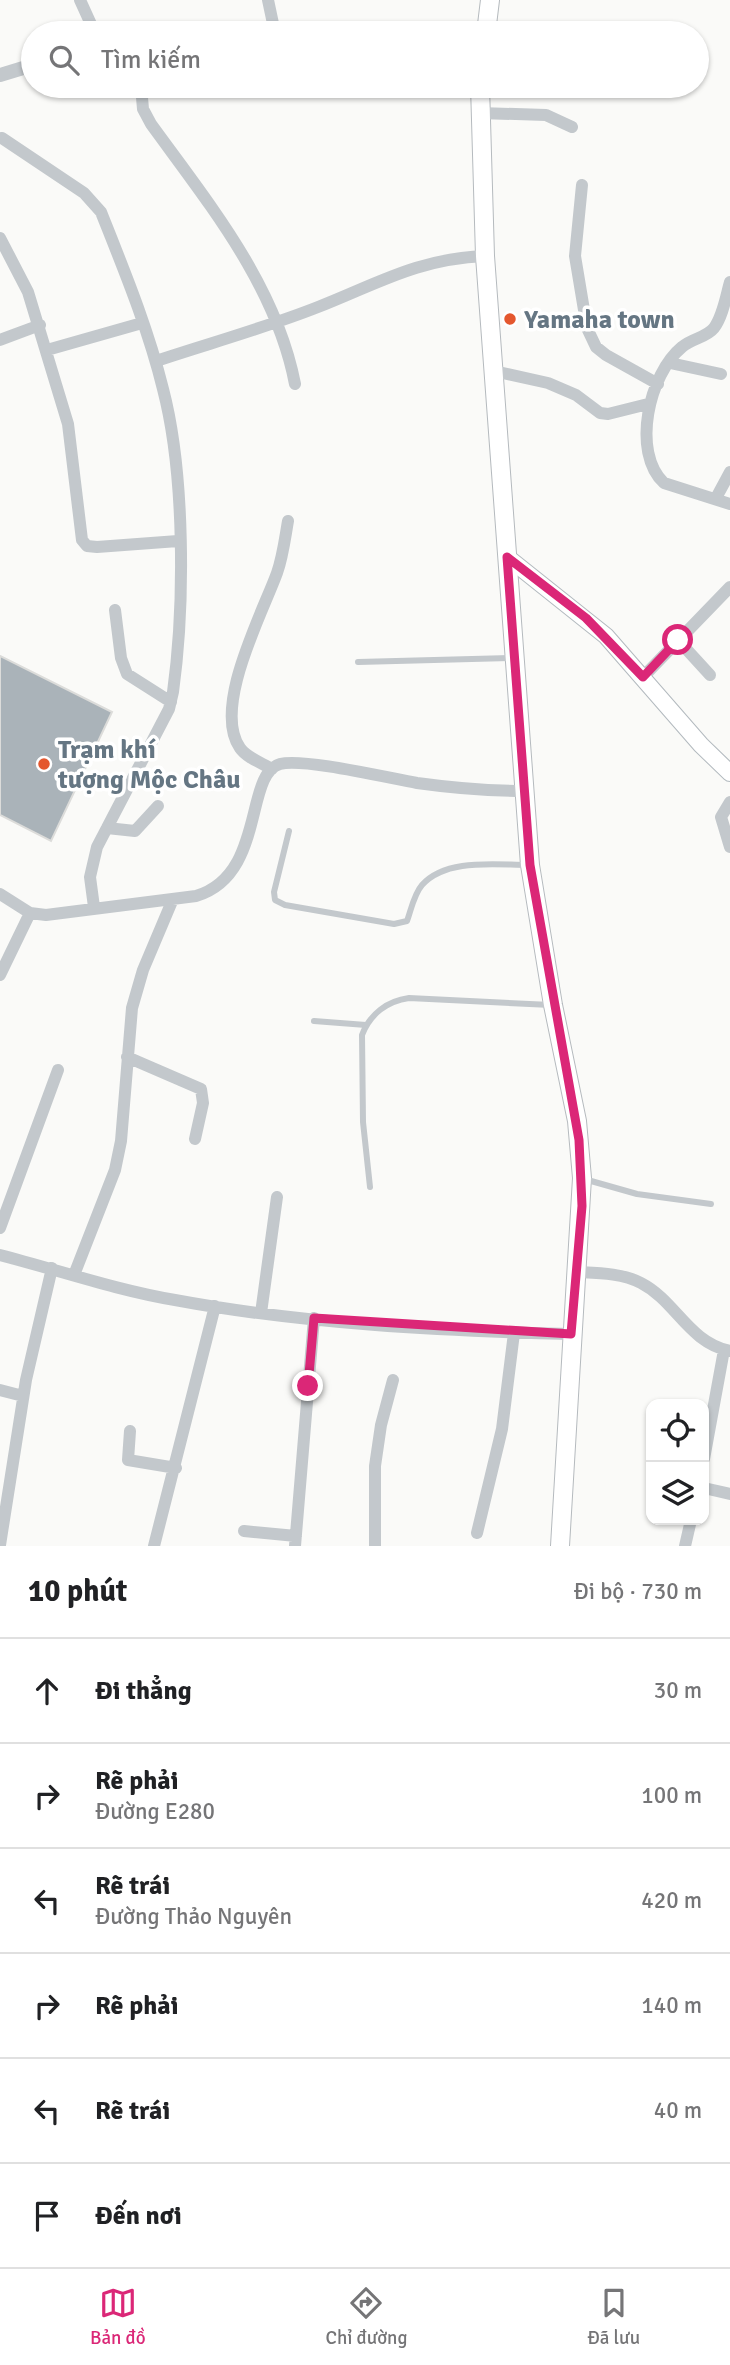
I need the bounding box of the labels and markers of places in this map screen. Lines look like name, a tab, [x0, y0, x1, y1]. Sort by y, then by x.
place label: Yamaha town	[523, 304, 675, 336]
marker: Yamaha town	[502, 311, 518, 327]
place label: Trạm khí tượng Mộc Châu	[57, 734, 241, 796]
marker: Trạm khí tượng Mộc Châu	[36, 756, 52, 772]

